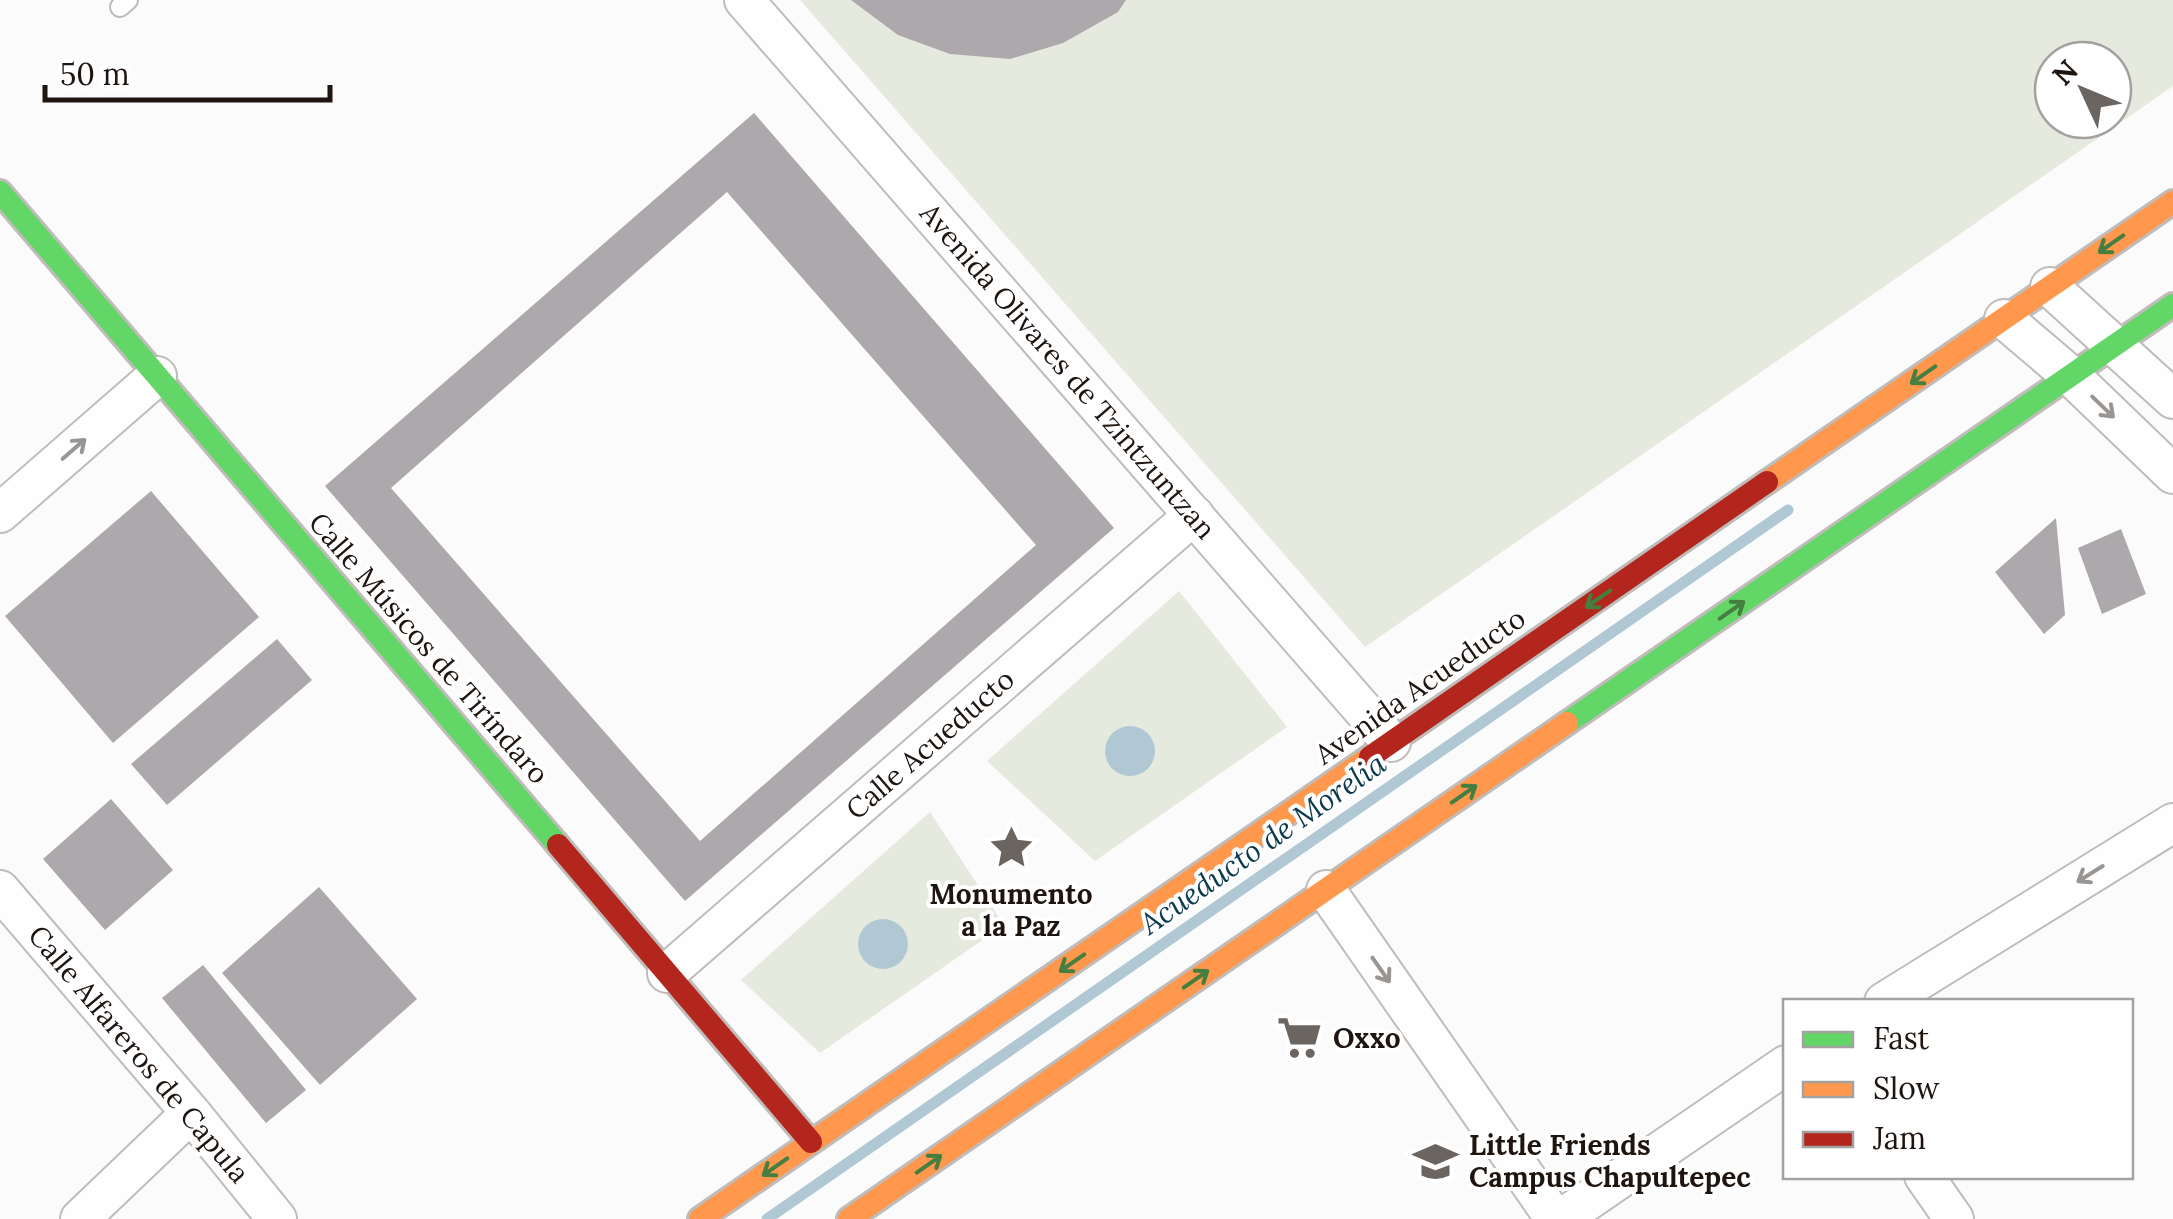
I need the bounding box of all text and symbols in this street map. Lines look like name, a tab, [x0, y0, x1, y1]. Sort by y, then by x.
scale bar	[45, 40, 330, 102]
north arrow	[2033, 40, 2133, 140]
text: N	[2045, 52, 2085, 93]
text: 50 m	[60, 55, 130, 93]
street label: Avenida Olivares de Tzintzuntzan	[912, 195, 1224, 546]
one-way arrow	[2098, 233, 2126, 254]
one-way arrow	[1910, 364, 1938, 385]
one-way arrow	[2090, 394, 2115, 418]
one-way arrow	[60, 438, 86, 460]
street label: Calle Músicos de Tiríndaro	[301, 505, 557, 791]
one-way arrow	[1585, 588, 1613, 609]
street label: Avenida Acueducto	[1307, 600, 1532, 773]
one-way arrow	[1717, 600, 1745, 621]
street label: Calle Acueducto	[838, 661, 1022, 827]
water label: Acueducto de Morelia	[1131, 744, 1393, 943]
one-way arrow	[1450, 784, 1477, 805]
place icon: Monumento a la Paz	[987, 824, 1035, 872]
one-way arrow	[2076, 864, 2105, 884]
place label: Monumento a la Paz	[929, 876, 1093, 944]
street label: Calle Alfareros de Capula	[21, 918, 257, 1190]
one-way arrow	[1058, 952, 1086, 973]
one-way arrow	[1370, 955, 1391, 983]
one-way arrow	[1182, 969, 1210, 990]
legend	[1783, 999, 2133, 1179]
supermarket icon: Oxxo	[1276, 1014, 1324, 1062]
text: Fast	[1873, 1019, 1930, 1057]
place label: Oxxo	[1333, 1020, 1401, 1056]
text: Slow	[1873, 1069, 1939, 1107]
text: Jam	[1872, 1119, 1926, 1157]
place label: Little Friends Campus Chapultepec	[1469, 1127, 1751, 1195]
school or university icon: Little Friends Campus Chapultepec	[1412, 1137, 1460, 1185]
one-way arrow	[915, 1154, 942, 1175]
one-way arrow	[762, 1156, 790, 1177]

